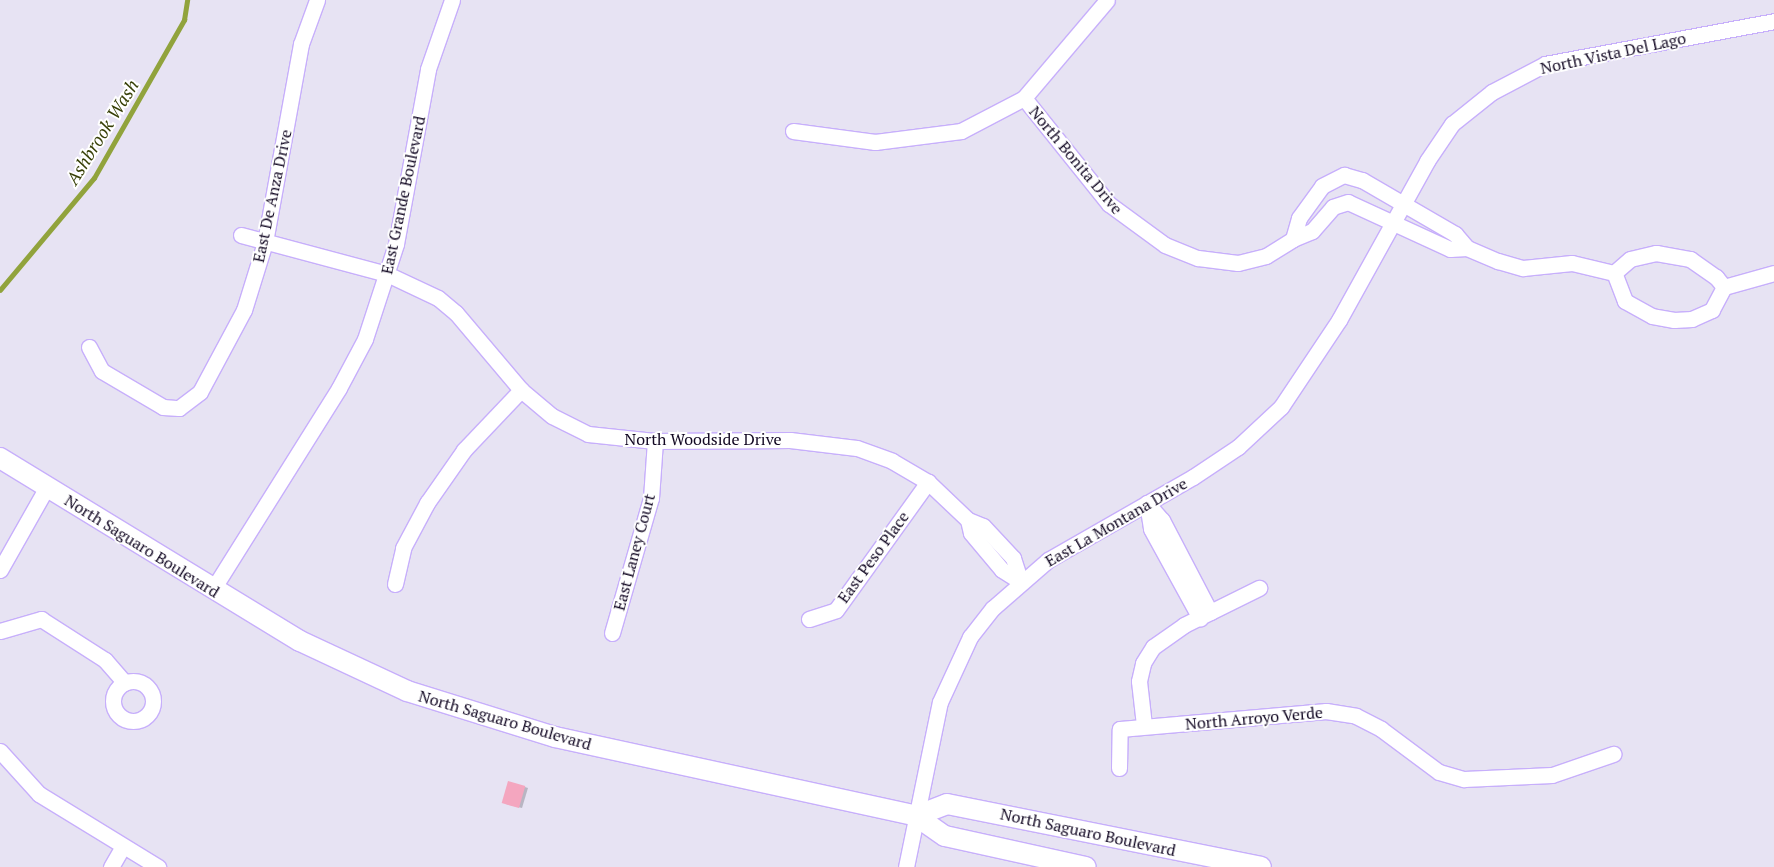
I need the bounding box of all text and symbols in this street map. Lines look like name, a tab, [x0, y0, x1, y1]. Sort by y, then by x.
street label: North Vista Del Lago	[1538, 28, 1688, 78]
water label: Ashbrook Wash	[61, 75, 143, 189]
street label: North Bonita Drive	[1025, 102, 1127, 218]
street label: East Grande Boulevard	[377, 114, 429, 276]
street label: East De Anza Drive	[248, 128, 296, 264]
street label: North Woodside Drive	[624, 429, 782, 449]
street label: East La Montana Drive	[1042, 473, 1190, 571]
street label: North Saguaro Boulevard	[61, 490, 223, 602]
street label: East Laney Court	[609, 491, 659, 613]
street label: East Peso Place	[833, 507, 913, 607]
street label: North Saguaro Boulevard	[416, 686, 594, 754]
street label: North Arroyo Verde	[1184, 702, 1324, 734]
street label: North Saguaro Boulevard	[999, 804, 1177, 860]

